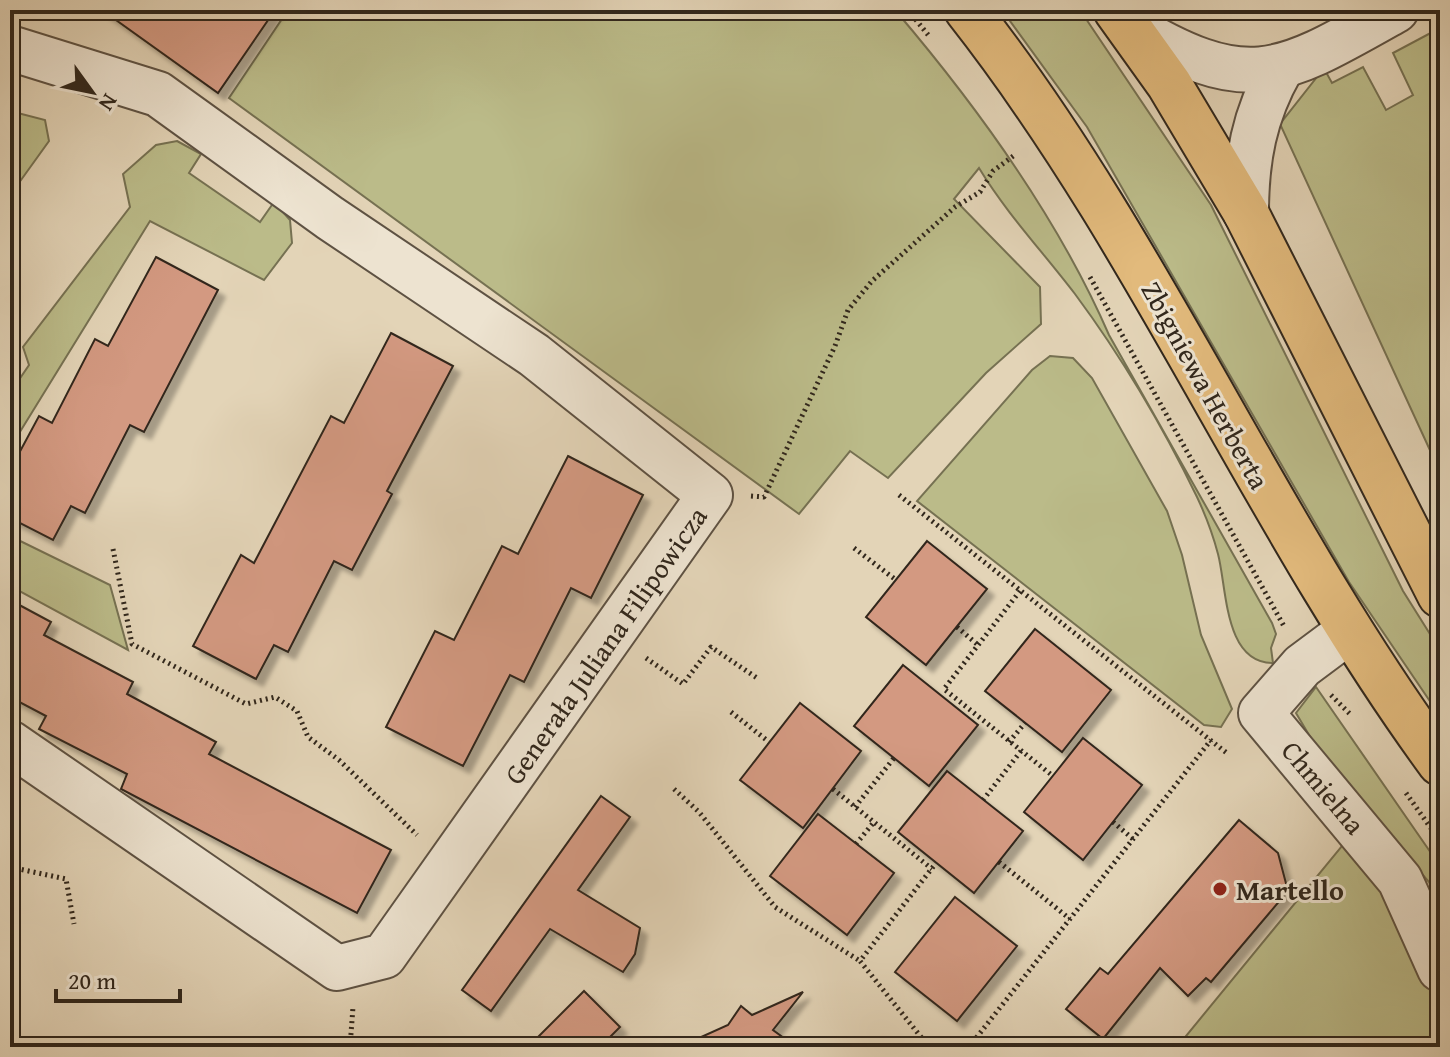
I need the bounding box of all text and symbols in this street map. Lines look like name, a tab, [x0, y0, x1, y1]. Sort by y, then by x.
north arrow	[52, 52, 132, 132]
text: N	[91, 88, 126, 118]
street label: Zbigniewa Herberta	[1132, 273, 1281, 497]
street label: Generała Juliana Filipowicza	[493, 497, 717, 792]
street label: Chmielna	[1272, 731, 1376, 844]
place label: Martello	[1236, 869, 1344, 910]
marker: Martello	[1211, 880, 1229, 898]
scale bar	[56, 953, 180, 1003]
text: 20 m	[68, 963, 116, 998]

